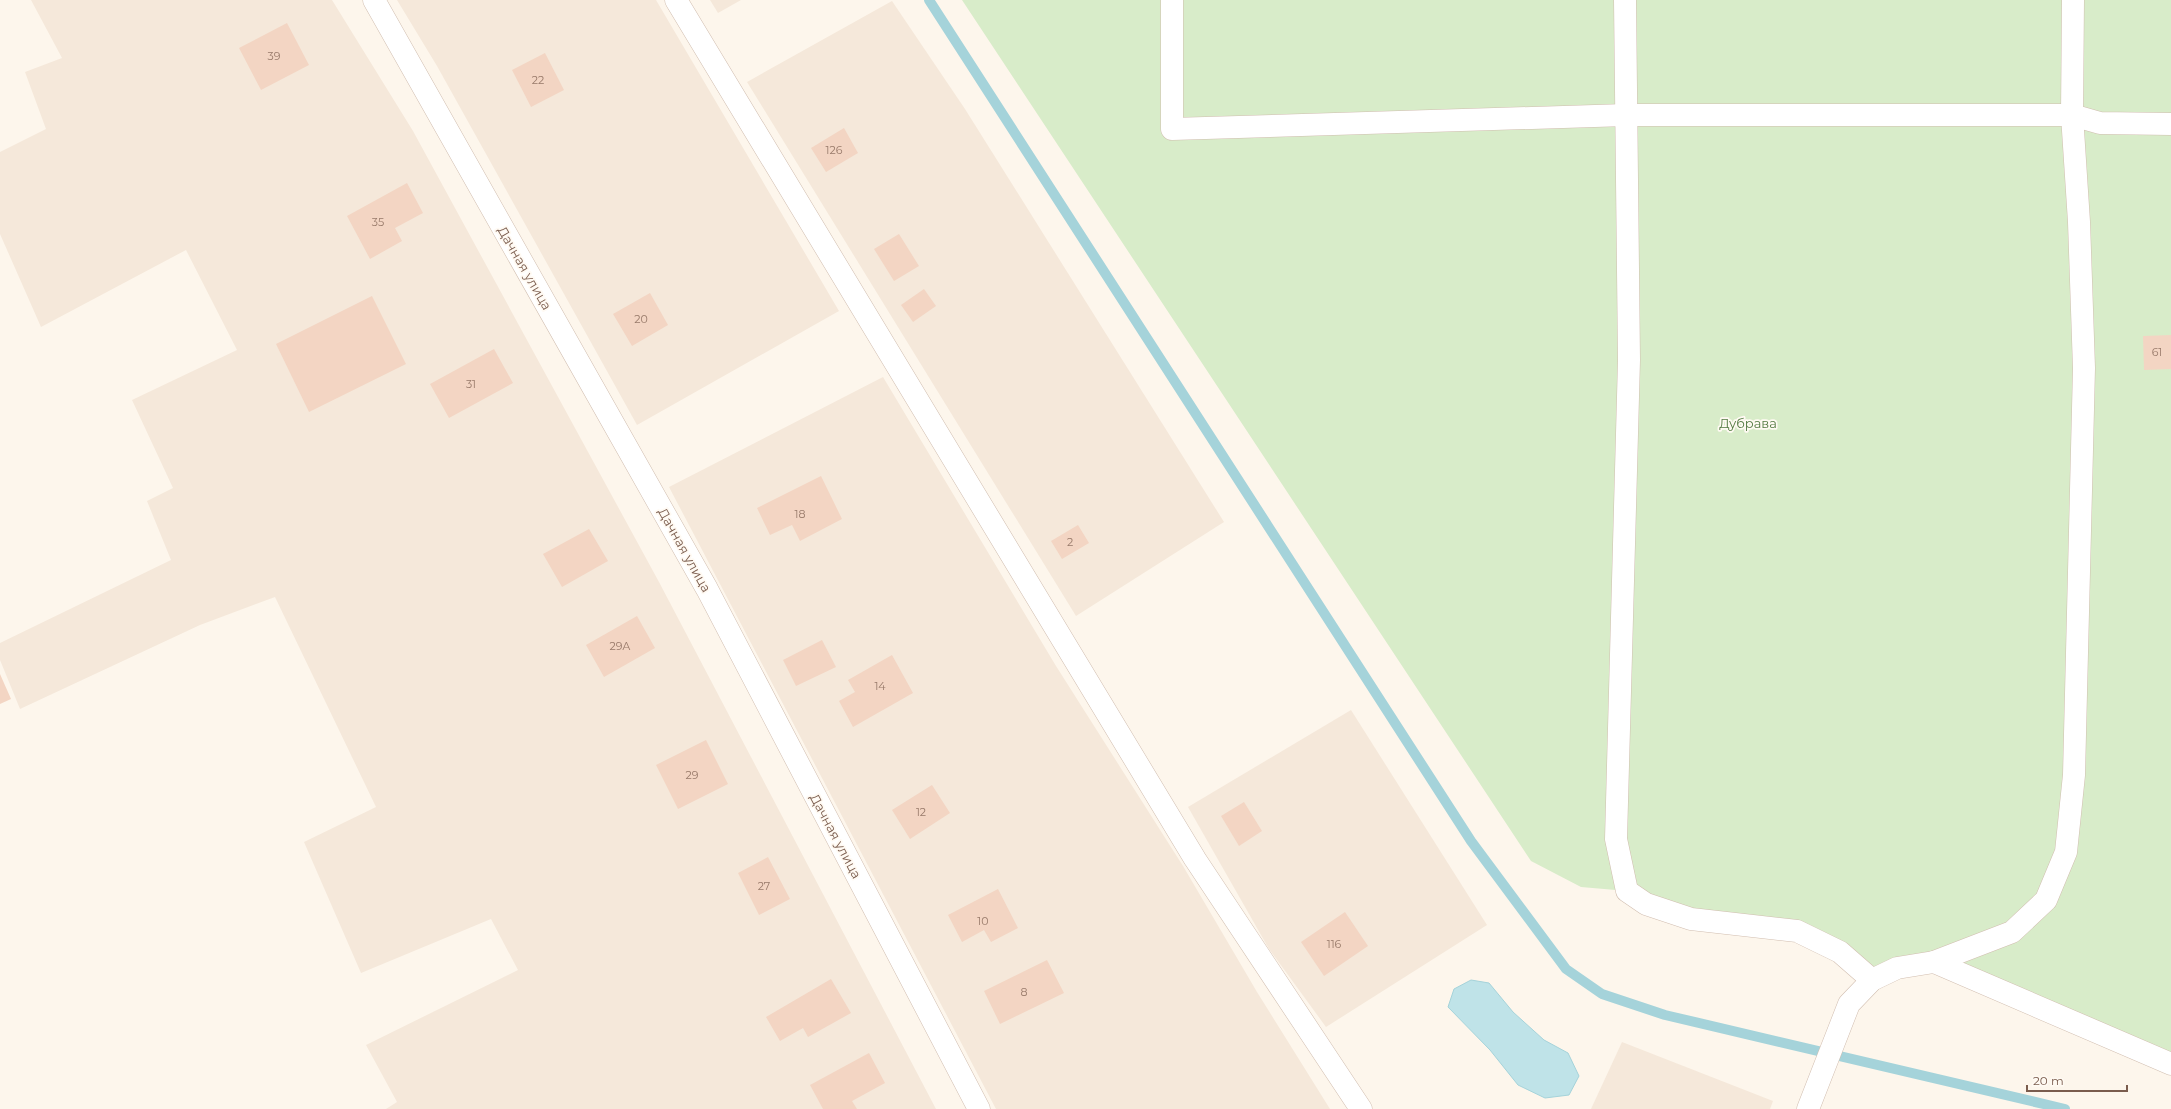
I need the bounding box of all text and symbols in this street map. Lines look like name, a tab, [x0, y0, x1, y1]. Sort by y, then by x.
house number: 39	[268, 49, 281, 63]
house number: 22	[532, 73, 544, 87]
house number: 126	[826, 143, 843, 157]
house number: 35	[372, 215, 384, 229]
street label: Дачная улица	[495, 223, 555, 313]
house number: 20	[634, 312, 648, 326]
house number: 61	[2152, 345, 2162, 359]
house number: 31	[466, 377, 476, 391]
park label: Дубрава	[1719, 415, 1777, 431]
street label: Дачная улица	[655, 505, 715, 595]
house number: 18	[795, 507, 806, 521]
house number: 2	[1067, 535, 1073, 549]
house number: 29А	[609, 639, 631, 653]
house number: 14	[874, 679, 886, 693]
house number: 29	[686, 768, 699, 782]
street label: Дачная улица	[807, 791, 865, 881]
house number: 12	[916, 805, 926, 819]
house number: 27	[758, 879, 770, 893]
house number: 10	[977, 914, 989, 928]
house number: 116	[1327, 937, 1342, 951]
house number: 8	[1020, 985, 1028, 999]
scale bar	[2027, 1067, 2127, 1093]
text: 20 m	[2033, 1073, 2064, 1088]

